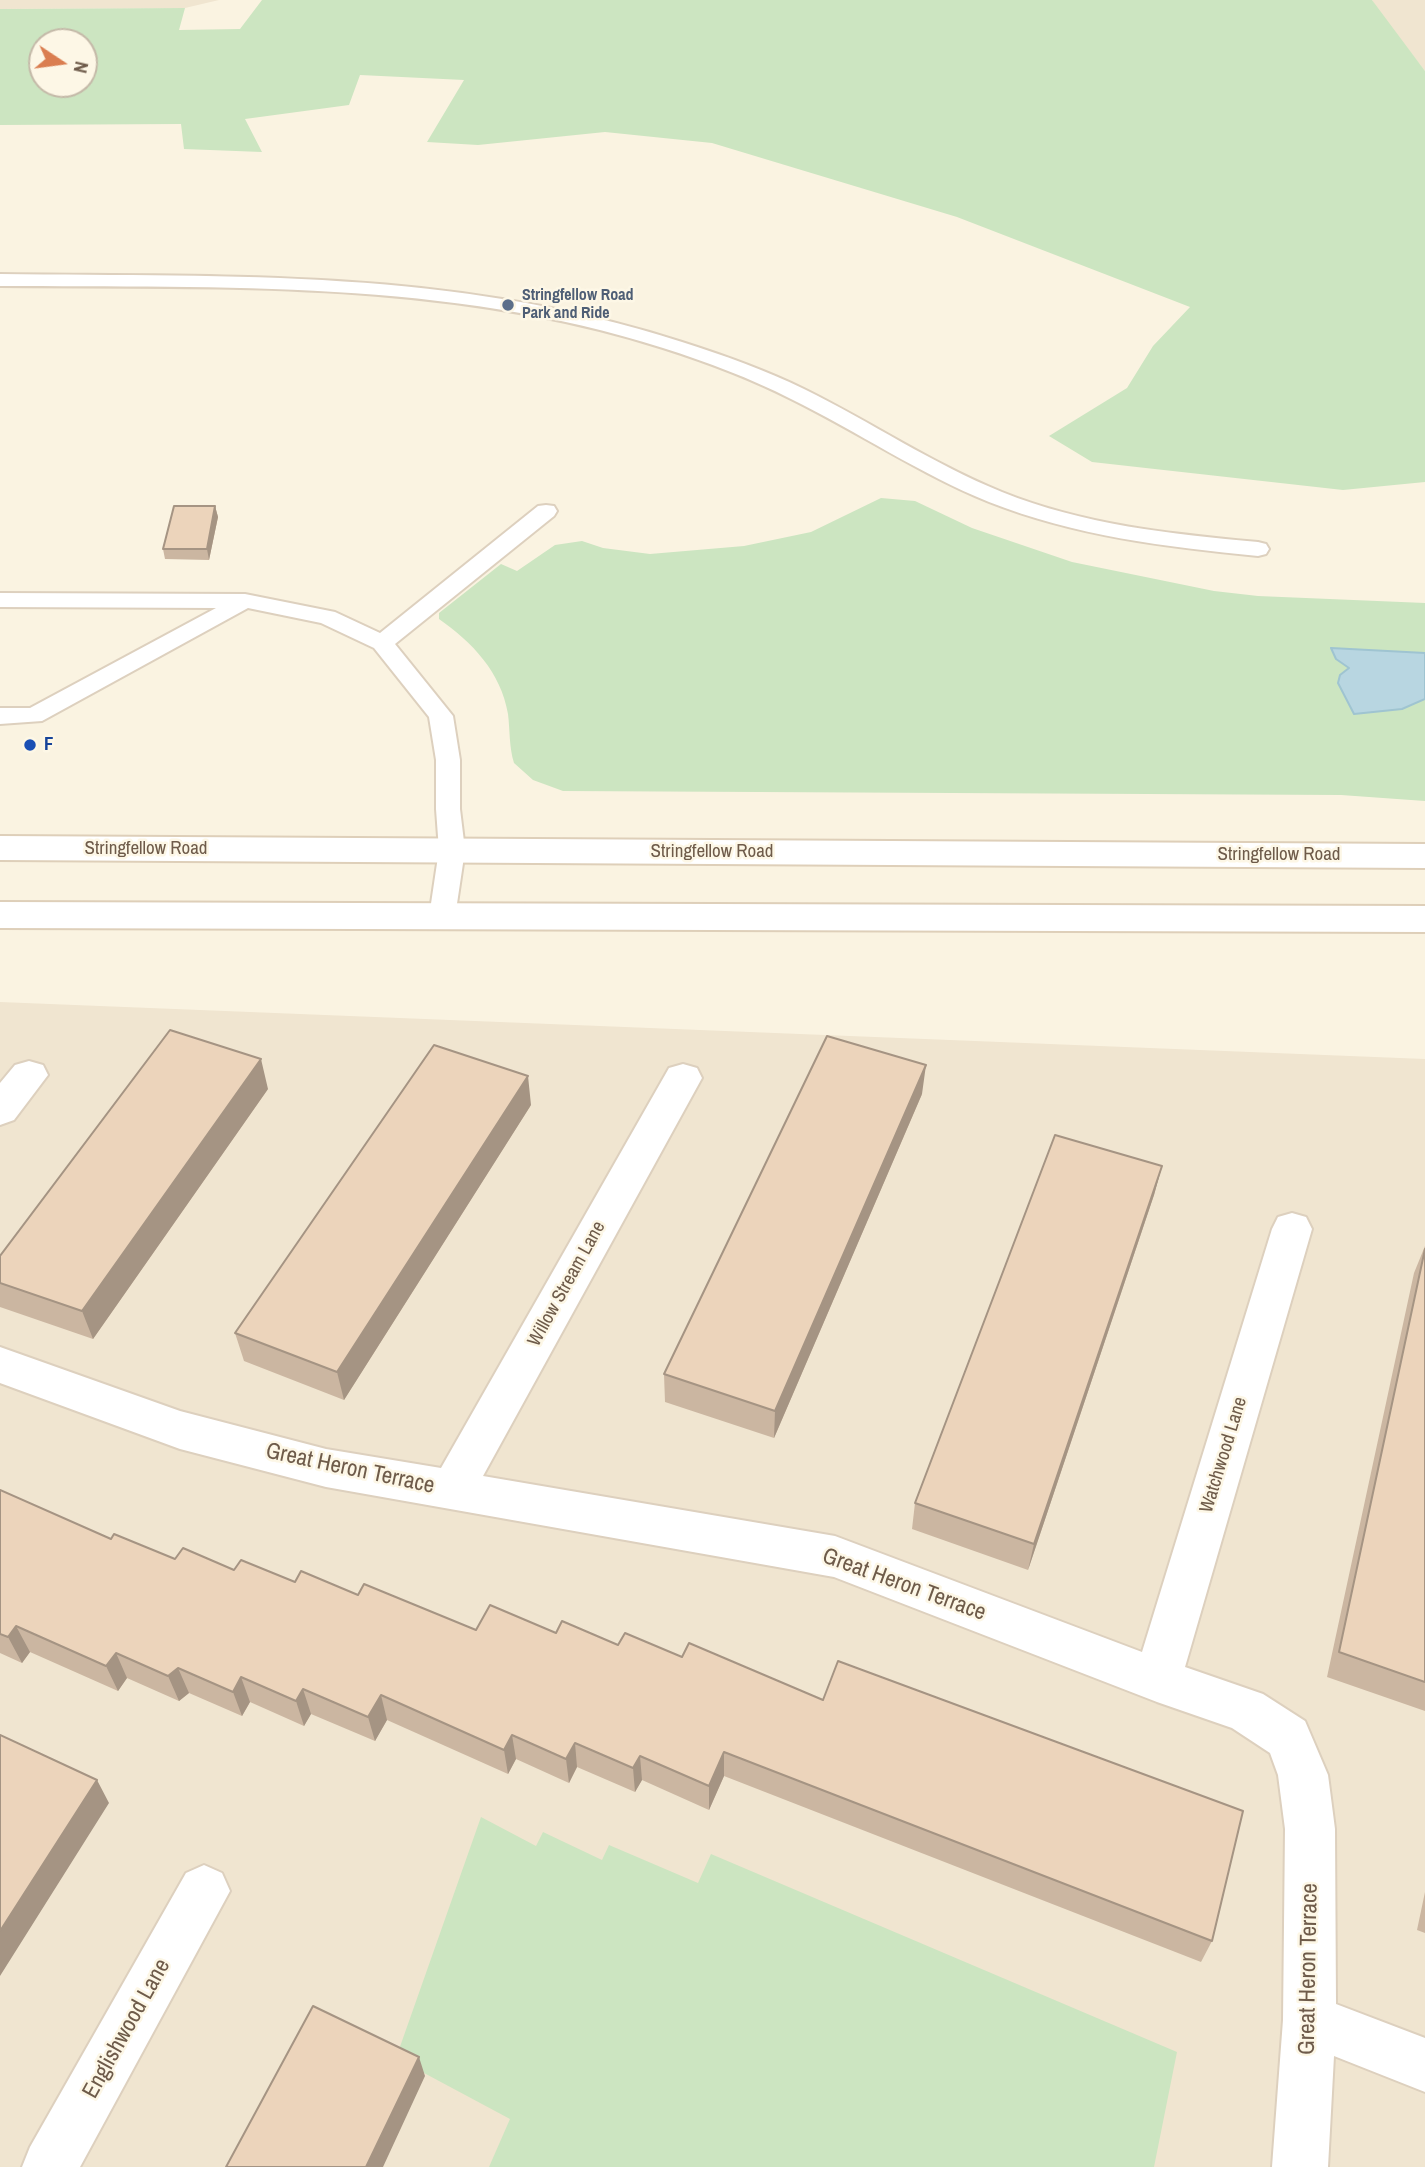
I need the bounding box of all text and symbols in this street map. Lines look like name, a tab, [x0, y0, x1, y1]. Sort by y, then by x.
north arrow	[28, 28, 98, 98]
text: N	[68, 59, 95, 76]
place label: Stringfellow Road Park and Ride	[522, 286, 634, 324]
marker: Stringfellow Road Park and Ride	[500, 297, 516, 313]
place label: F	[44, 734, 54, 756]
marker: F	[22, 737, 38, 753]
street label: Stringfellow Road	[85, 838, 207, 860]
street label: Stringfellow Road	[651, 841, 773, 863]
street label: Stringfellow Road	[1218, 844, 1340, 866]
street label: Willow Stream Lane	[523, 1218, 611, 1350]
street label: Watchwood Lane	[1196, 1394, 1252, 1516]
street label: Great Heron Terrace	[263, 1438, 437, 1500]
street label: Great Heron Terrace	[819, 1543, 989, 1627]
street label: Great Heron Terrace	[1294, 1883, 1324, 2055]
street label: Englishwood Lane	[77, 1954, 177, 2104]

